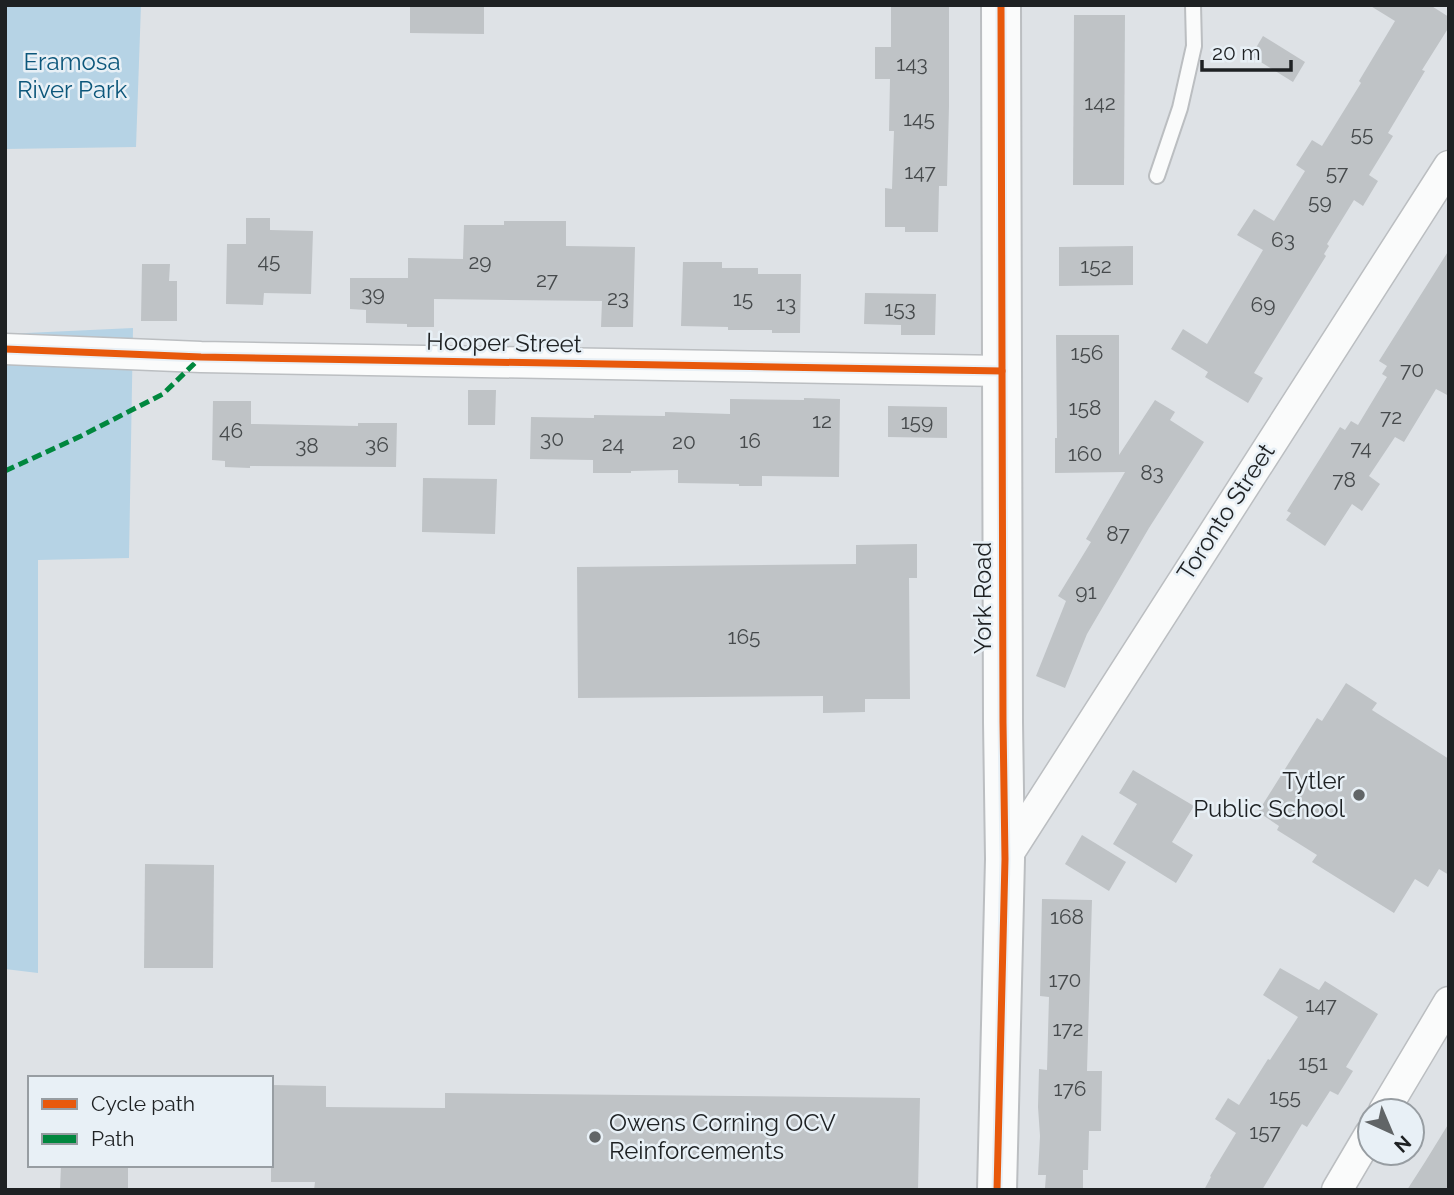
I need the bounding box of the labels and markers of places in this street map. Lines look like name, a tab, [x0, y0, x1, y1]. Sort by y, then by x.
place label: Tytler Public School	[1193, 766, 1346, 823]
marker: Tytler Public School	[1351, 787, 1367, 803]
place label: Owens Corning OCV Reinforcements	[609, 1108, 836, 1165]
marker: Owens Corning OCV Reinforcements	[587, 1129, 603, 1145]

